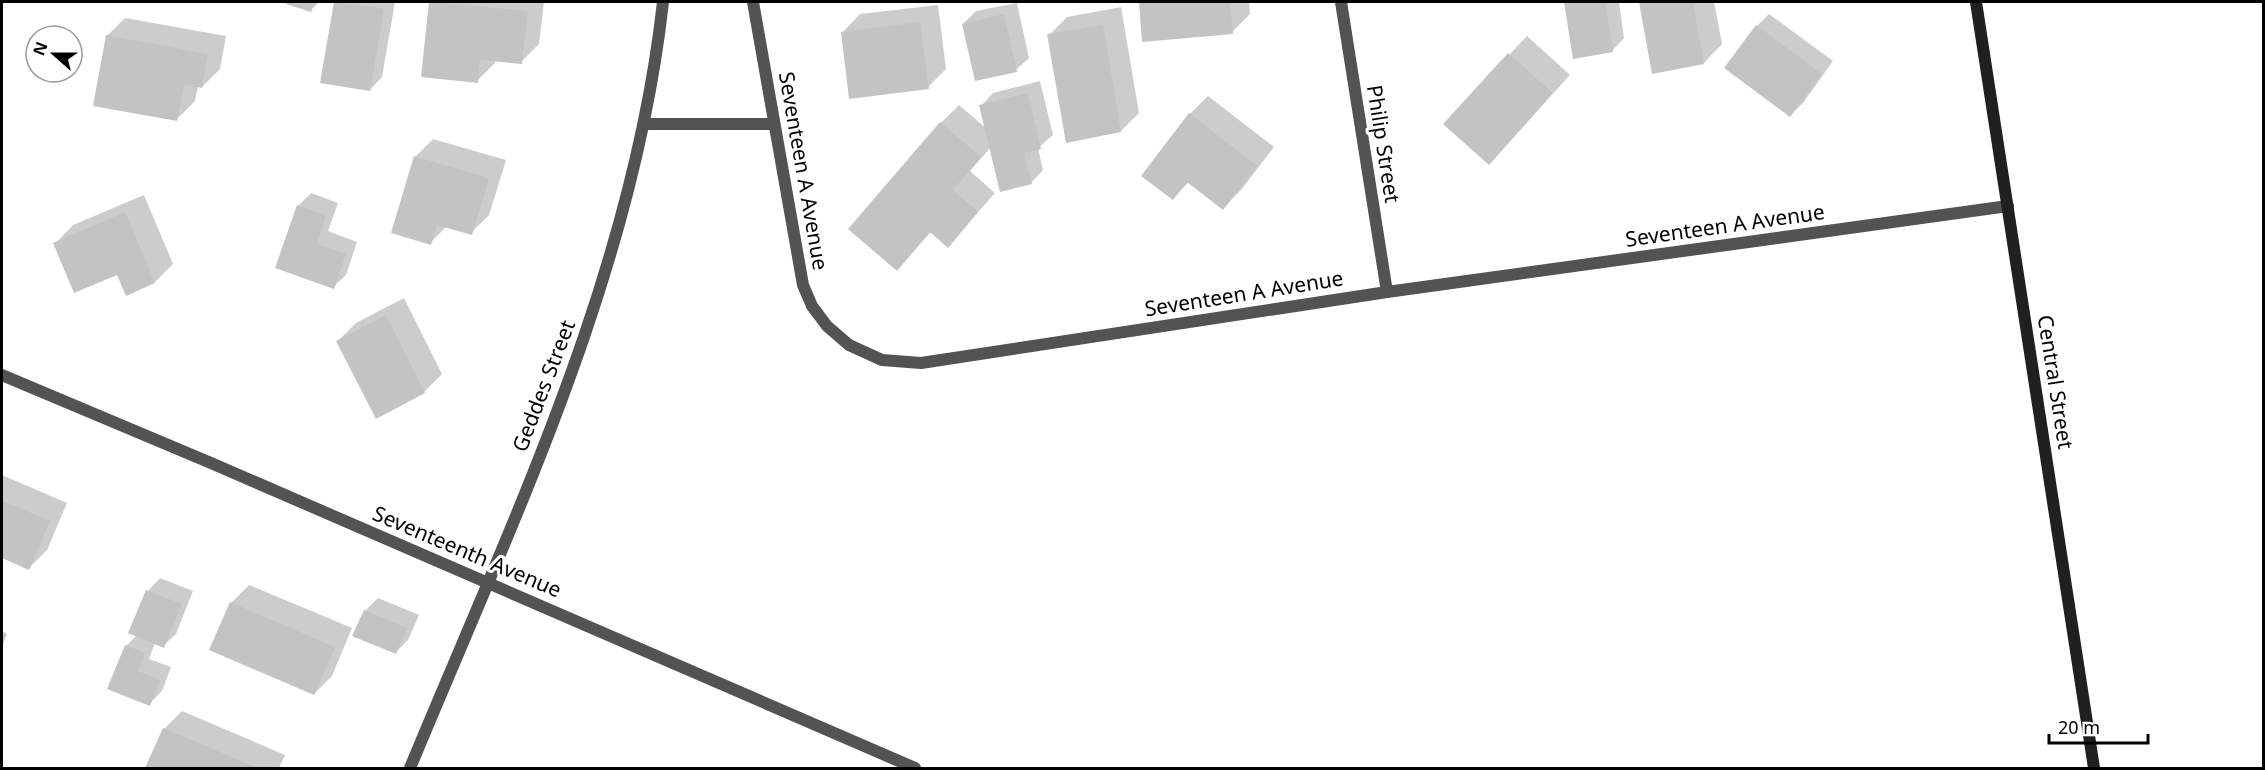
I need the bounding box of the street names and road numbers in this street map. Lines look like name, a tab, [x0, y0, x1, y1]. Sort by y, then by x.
street label: Seventeen A Avenue	[773, 70, 835, 272]
street label: Philip Street	[1361, 83, 1407, 205]
street label: Seventeen A Avenue	[1624, 197, 1826, 253]
street label: Seventeen A Avenue	[1143, 263, 1345, 323]
street label: Central Street	[2032, 313, 2080, 451]
street label: Geddes Street	[505, 315, 581, 456]
street label: Seventeenth Avenue	[369, 499, 566, 604]

